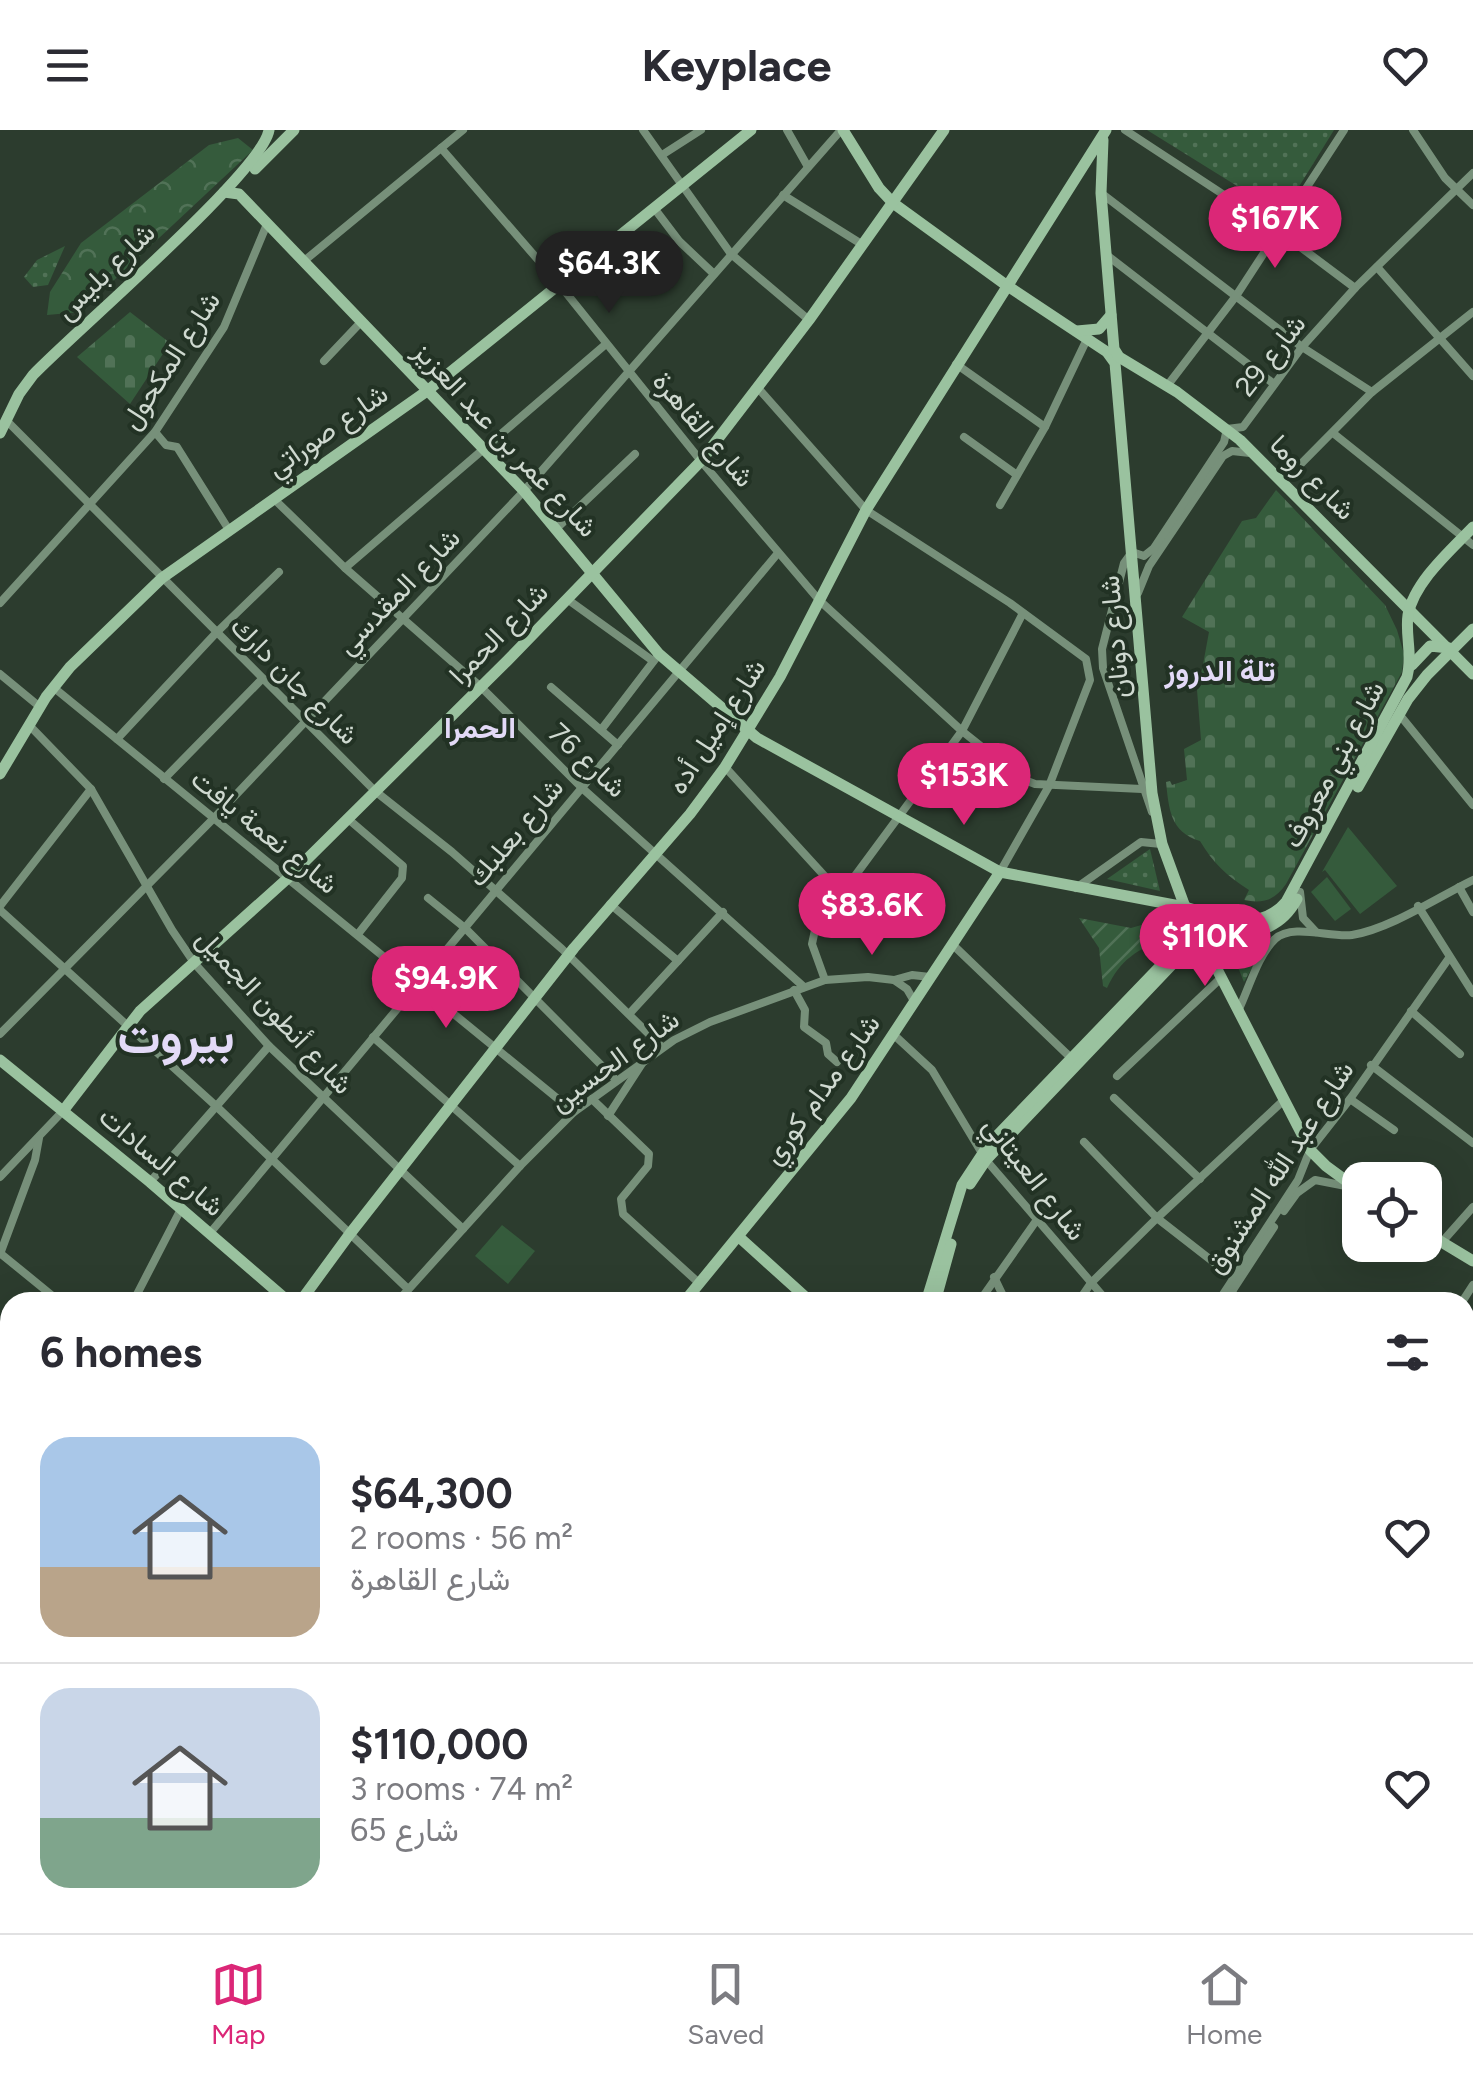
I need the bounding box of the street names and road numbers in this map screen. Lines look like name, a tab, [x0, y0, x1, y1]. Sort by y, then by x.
street label: شارع بليس	[48, 215, 163, 328]
street label: شارع المكحول	[113, 285, 229, 436]
street label: شارع 29	[1227, 307, 1314, 404]
street label: شارع عمر بن عبد العزيز	[404, 333, 605, 545]
street label: شارع القاهرة	[644, 364, 762, 495]
street label: شارع صوراتي	[260, 376, 398, 489]
street label: شارع روما	[1262, 427, 1363, 528]
street label: شارع المقدسي	[329, 521, 471, 666]
street label: شارع دونان	[1092, 574, 1138, 700]
street label: شارع الحمرا	[441, 575, 556, 692]
street label: شارع جان دارك	[222, 609, 366, 753]
street label: شارع إميل أده	[660, 652, 774, 801]
street label: شارع بني معروف	[1275, 675, 1397, 856]
street label: شارع 76	[541, 715, 634, 806]
street label: شارع نعمة يافت	[183, 761, 345, 902]
street label: شارع بعلبك	[460, 771, 572, 895]
street label: شارع أنطون الجميل	[188, 921, 361, 1102]
street label: شارع الحسين	[543, 1002, 687, 1120]
street label: شارع مدام كوري	[755, 1007, 892, 1174]
street label: شارع عبد الله المشنوق	[1197, 1054, 1362, 1281]
street label: شارع السادات	[91, 1099, 232, 1225]
street label: شارع العيتاني	[971, 1109, 1094, 1251]

